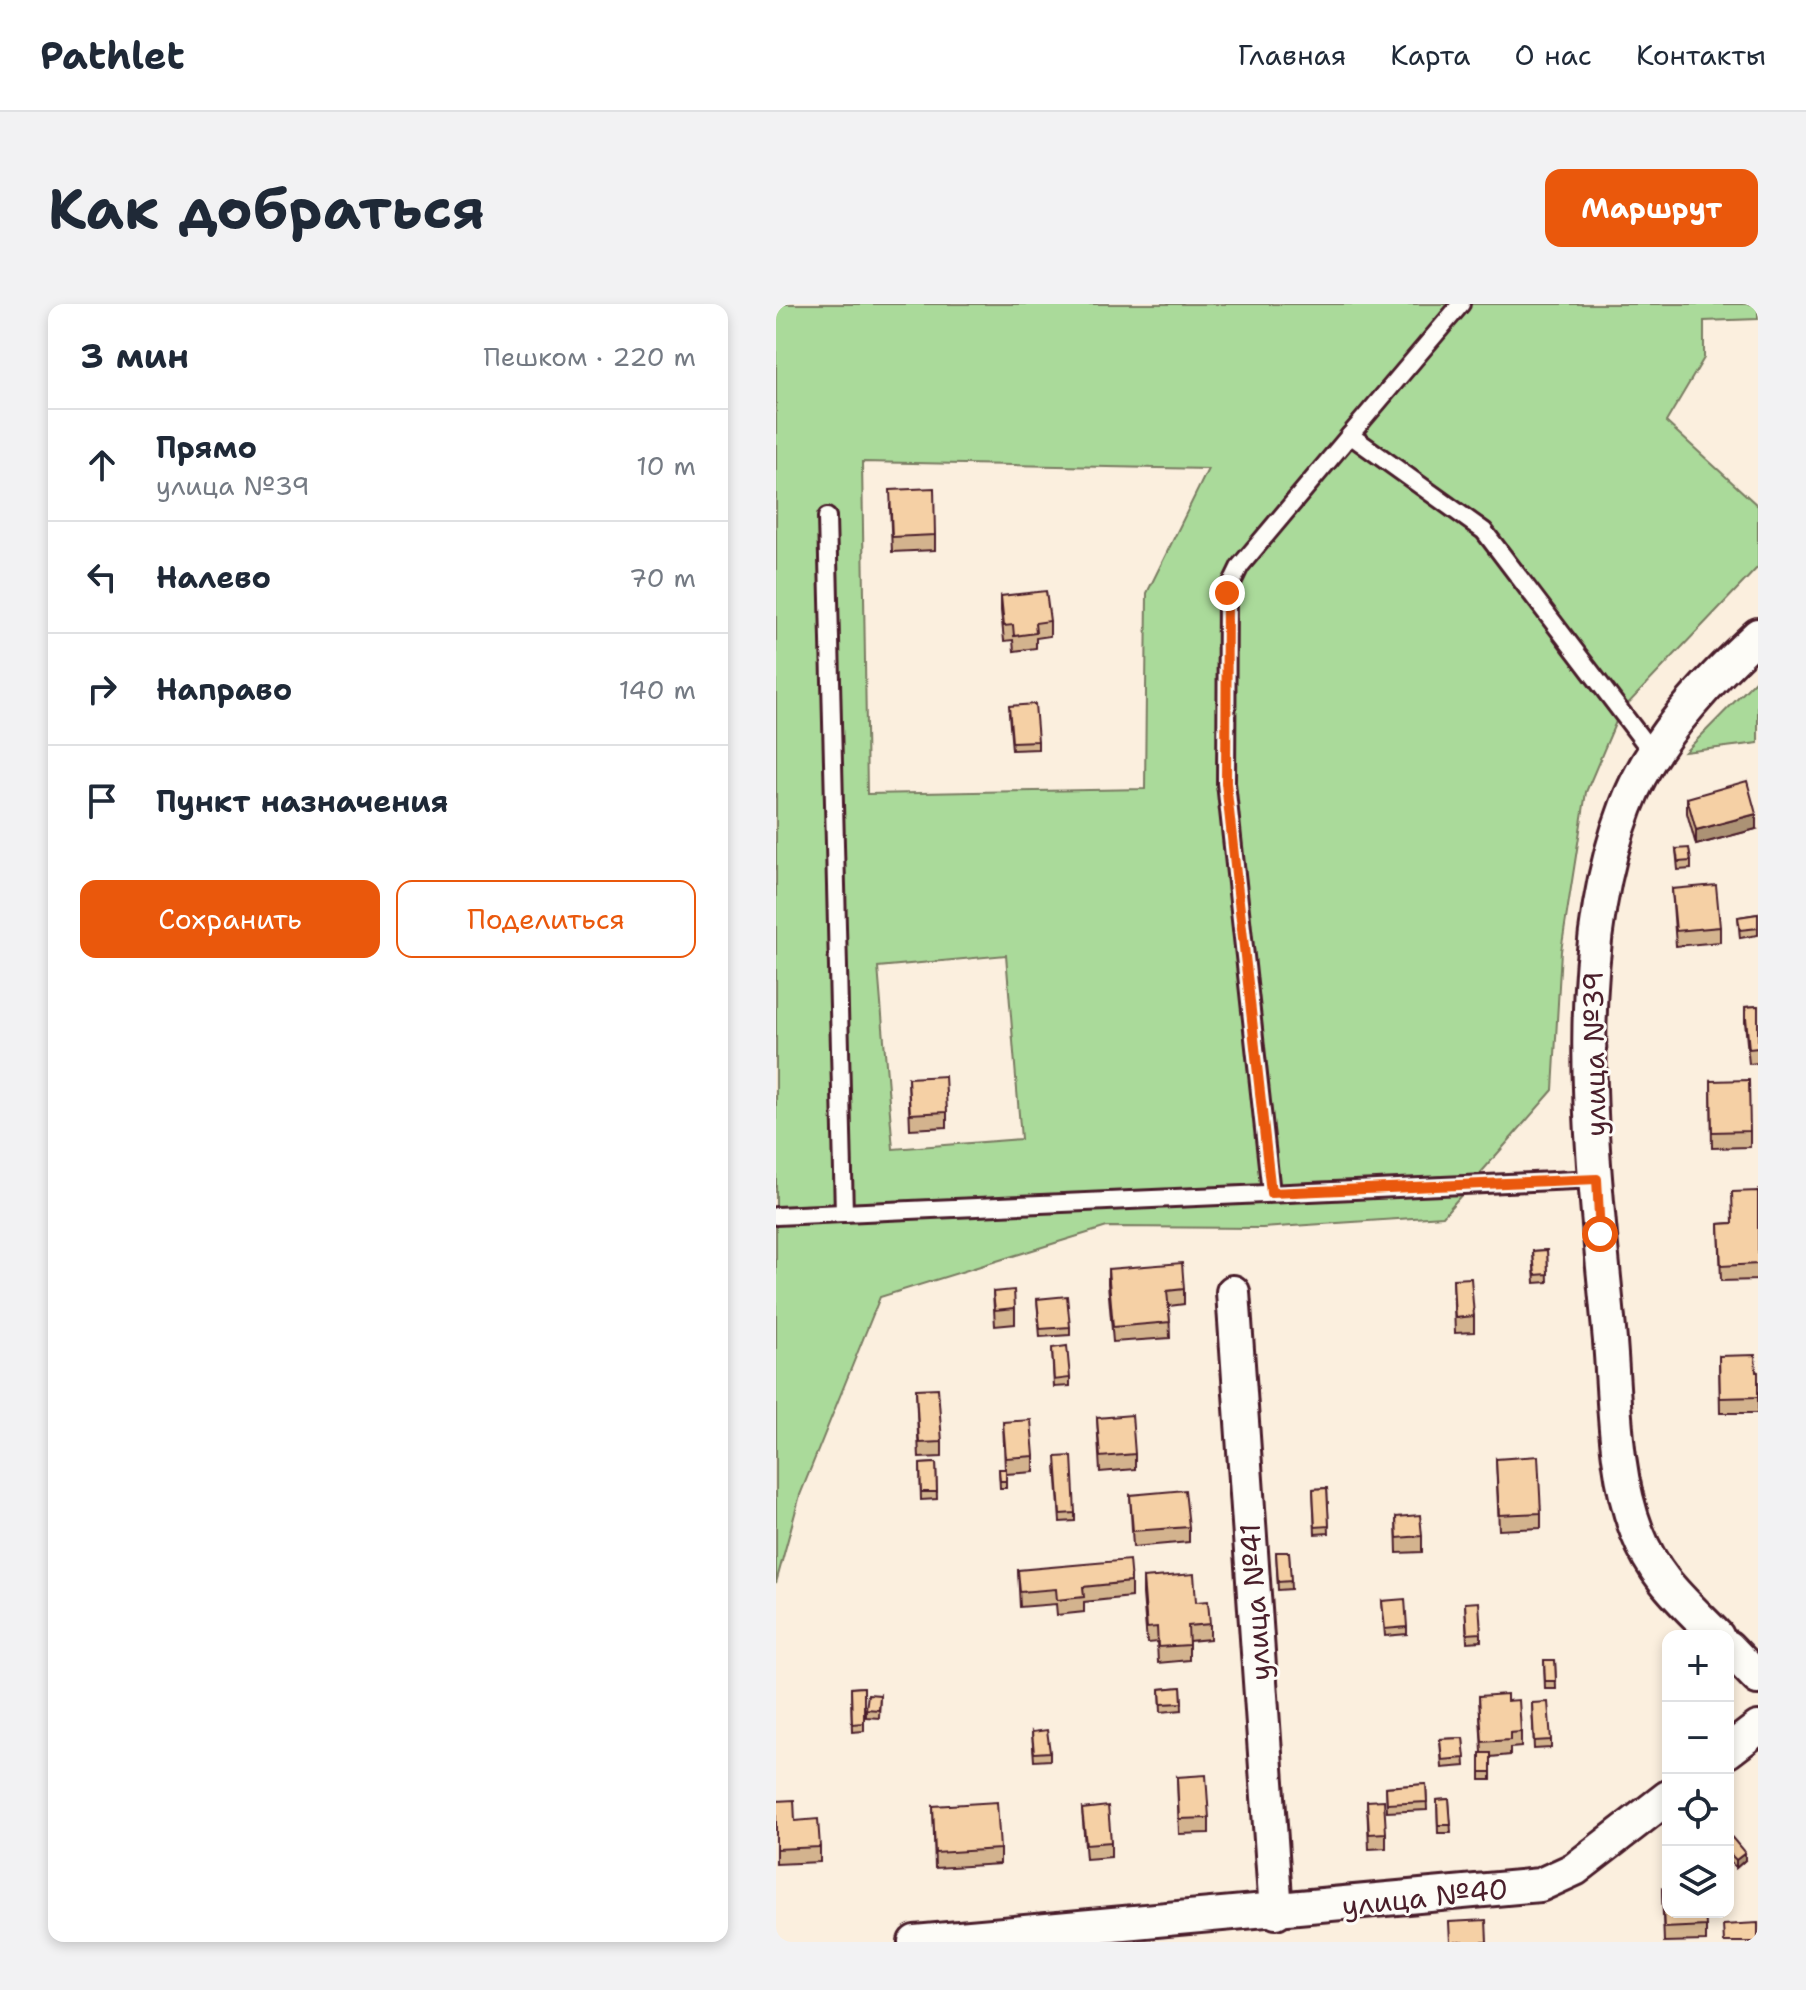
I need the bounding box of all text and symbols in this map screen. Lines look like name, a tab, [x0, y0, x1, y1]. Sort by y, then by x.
text: Pathlet	[40, 30, 185, 81]
text: Главная	[1238, 36, 1346, 74]
text: Карта	[1390, 36, 1470, 74]
text: О нас	[1514, 36, 1592, 74]
text: Контакты	[1636, 36, 1766, 74]
button: Маршрут	[1545, 169, 1758, 247]
text: Как добраться	[48, 171, 485, 246]
text: 3 мин	[80, 333, 189, 379]
text: Пешком · 220 m	[483, 339, 696, 374]
text: Прямо	[156, 427, 257, 468]
icon: ahead	[80, 443, 124, 487]
text: 10 m	[636, 448, 696, 483]
text: улица №39	[156, 468, 310, 503]
icon: left	[80, 555, 124, 599]
text: Налево	[156, 557, 271, 598]
text: 70 m	[629, 560, 696, 595]
route end	[1209, 575, 1245, 611]
icon: right	[80, 667, 124, 711]
text: Направо	[156, 669, 292, 710]
text: 140 m	[619, 672, 696, 707]
icon: arrive	[80, 779, 124, 823]
text: Пункт назначения	[156, 781, 448, 822]
button: Сохранить	[80, 880, 380, 958]
button: Поделиться	[396, 880, 696, 958]
street label: улица №39	[1574, 971, 1614, 1137]
route start	[1582, 1216, 1618, 1252]
street label: улица №41	[1231, 1522, 1279, 1682]
map controls	[1662, 1630, 1734, 1918]
button: +	[1662, 1630, 1734, 1702]
button: −	[1662, 1702, 1734, 1774]
button: locate	[1662, 1774, 1734, 1846]
button: layers	[1662, 1846, 1734, 1918]
street label: улица №40	[1340, 1869, 1510, 1925]

